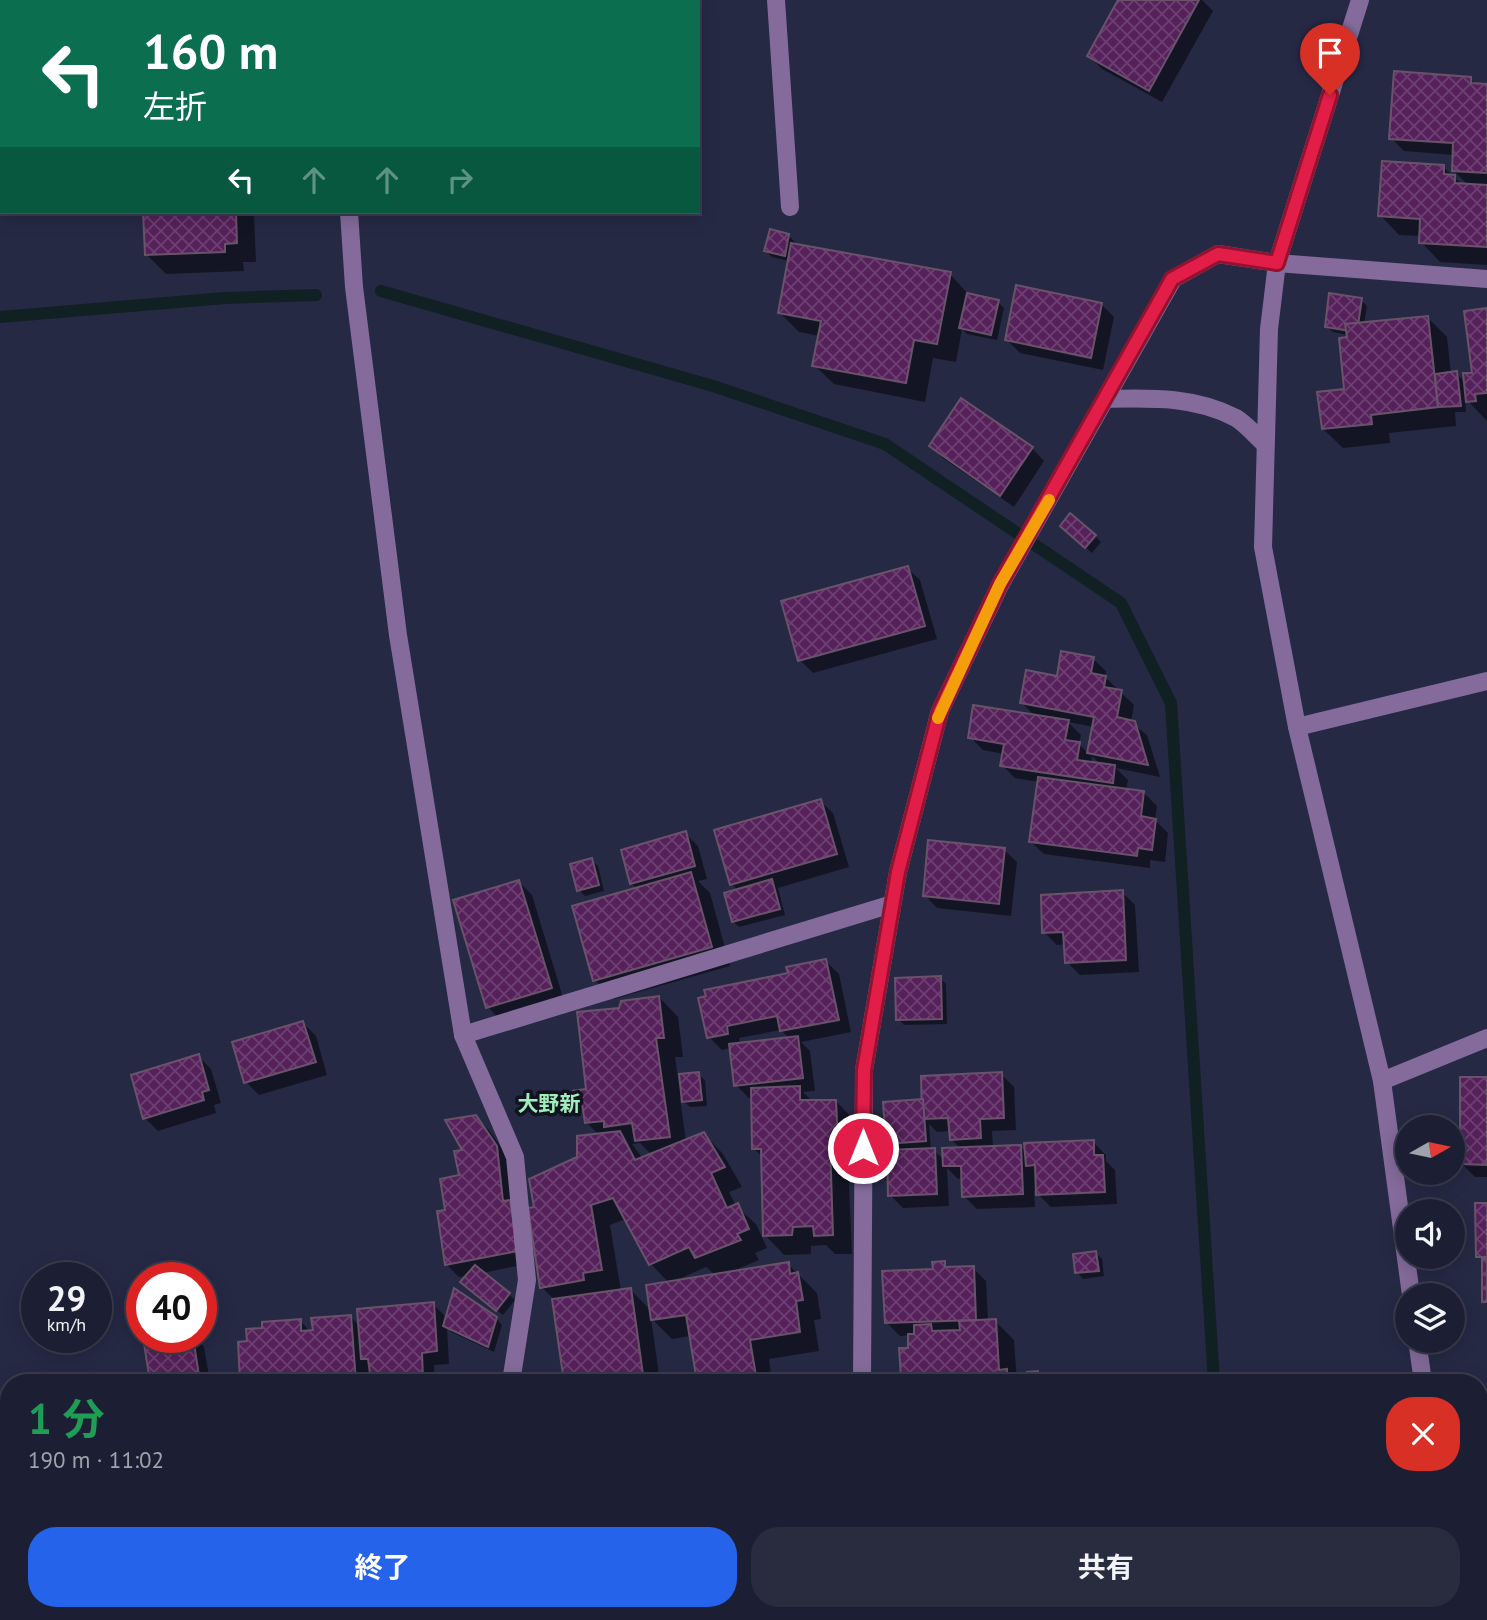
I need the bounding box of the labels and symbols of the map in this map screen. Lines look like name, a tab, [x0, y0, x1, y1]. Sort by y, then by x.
pin	[1300, 23, 1360, 95]
district label: 大野新	[518, 1090, 581, 1117]
position arrow	[826, 1111, 900, 1185]
north arrow	[1395, 1115, 1465, 1185]
speed limit sign: 40	[126, 1262, 217, 1353]

